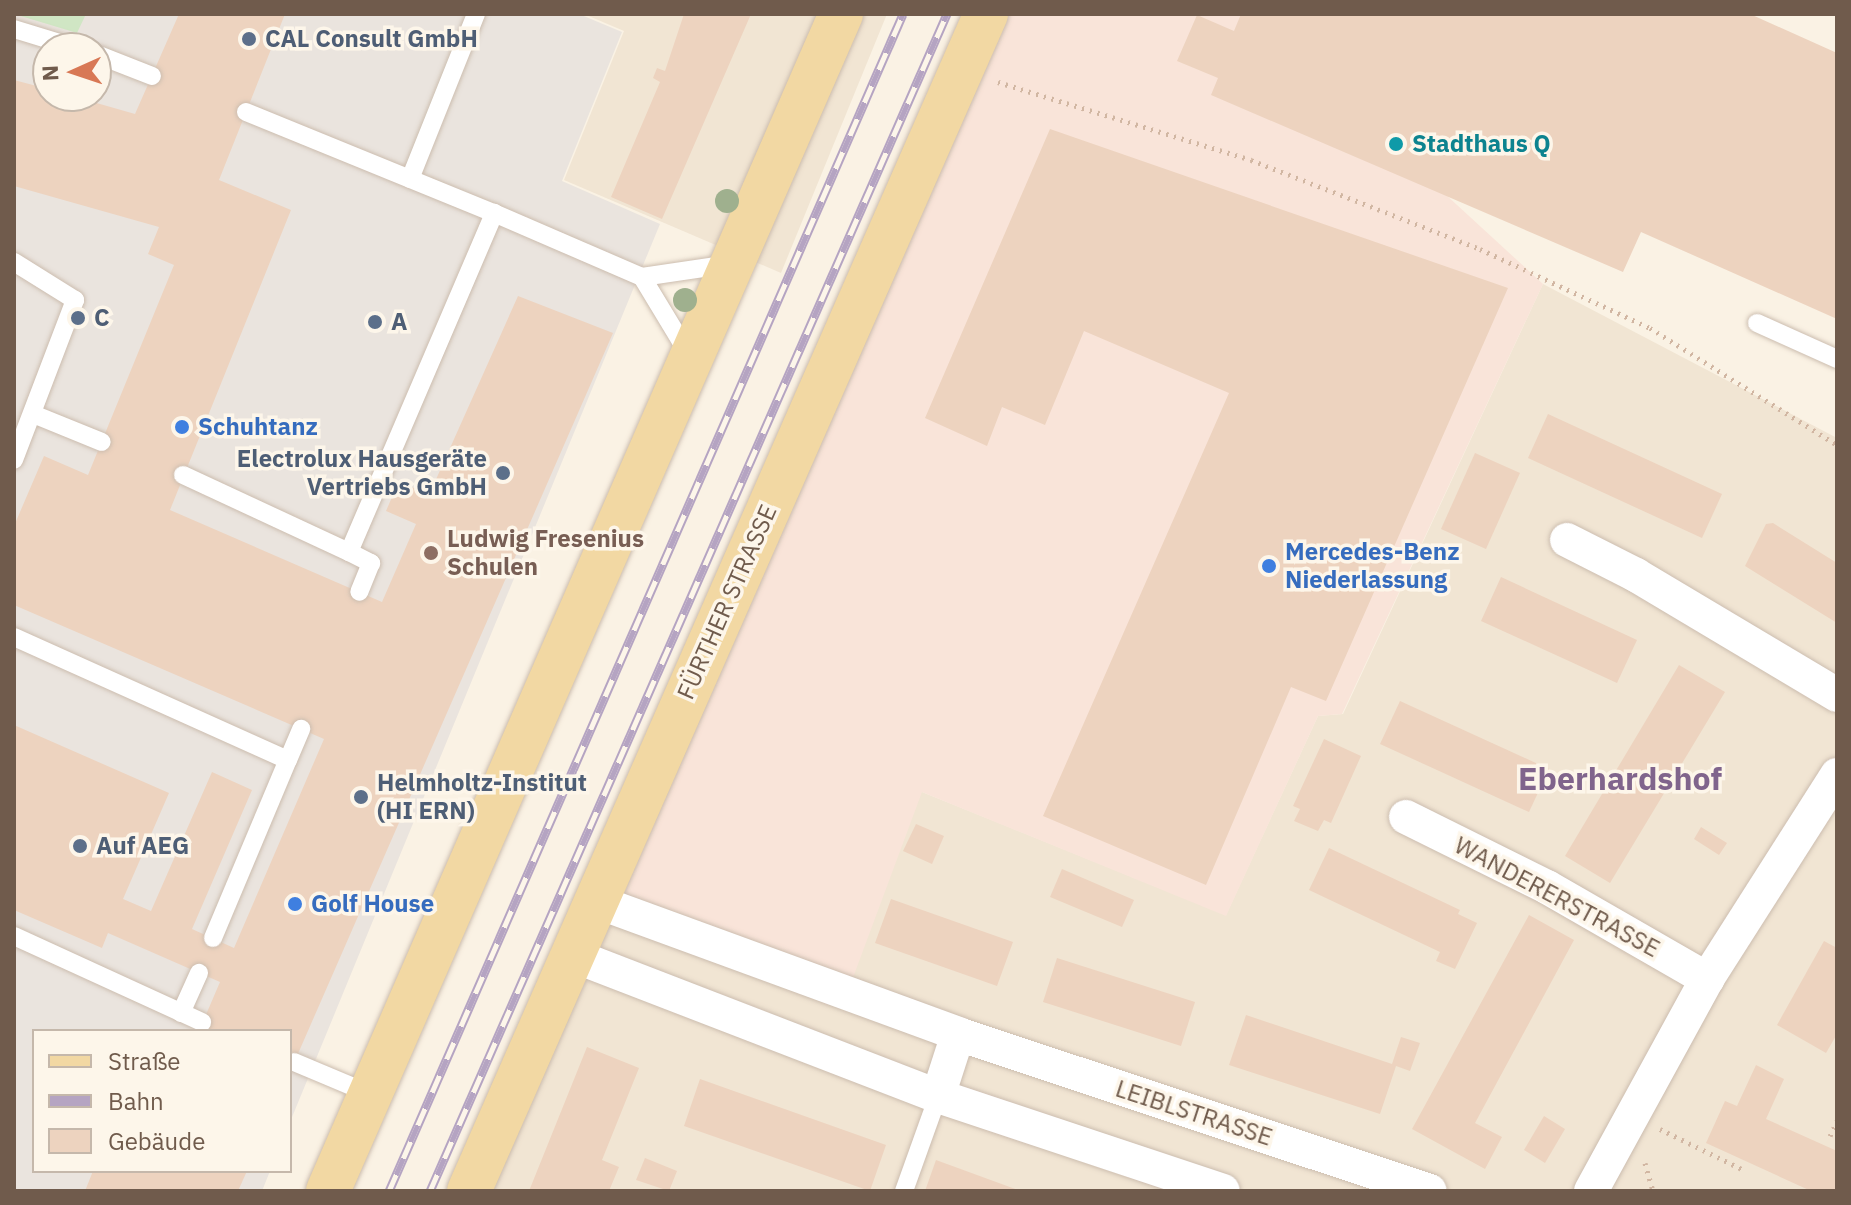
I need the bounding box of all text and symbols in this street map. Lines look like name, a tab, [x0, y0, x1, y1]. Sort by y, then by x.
place label: CAL Consult GmbH	[265, 25, 478, 53]
marker: CAL Consult GmbH	[240, 30, 258, 48]
north arrow	[32, 32, 112, 112]
text: N	[35, 64, 64, 82]
place label: Stadthaus Q	[1412, 130, 1551, 158]
marker: Stadthaus Q	[1387, 135, 1405, 153]
place label: C	[94, 304, 110, 332]
place label: A	[391, 308, 407, 336]
marker: C	[69, 309, 87, 327]
marker: A	[366, 313, 384, 331]
place label: Schuhtanz	[198, 413, 318, 441]
marker: Schuhtanz	[173, 418, 191, 436]
place label: Electrolux Hausgeräte Vertriebs GmbH	[237, 445, 487, 501]
marker: Electrolux Hausgeräte Vertriebs GmbH	[494, 464, 512, 482]
street label: FÜRTHER STRASSE	[671, 500, 783, 704]
place label: Ludwig Fresenius Schulen	[447, 525, 644, 581]
place label: Mercedes-Benz Niederlassung	[1285, 538, 1460, 594]
marker: Ludwig Fresenius Schulen	[422, 544, 440, 562]
marker: Mercedes-Benz Niederlassung	[1260, 557, 1278, 575]
district label: Eberhardshof	[1518, 759, 1722, 797]
place label: Helmholtz-Institut (HI ERN)	[377, 769, 587, 825]
marker: Helmholtz-Institut (HI ERN)	[352, 788, 370, 806]
street label: WANDERERSTRASSE	[1449, 831, 1665, 963]
place label: Auf AEG	[96, 832, 189, 860]
marker: Auf AEG	[71, 837, 89, 855]
place label: Golf House	[311, 890, 434, 918]
marker: Golf House	[286, 895, 304, 913]
legend	[32, 1029, 292, 1173]
text: Straße	[108, 1045, 180, 1077]
street label: LEIBLSTRASSE	[1112, 1074, 1276, 1152]
text: Bahn	[108, 1085, 164, 1117]
text: Gebäude	[108, 1125, 205, 1157]

